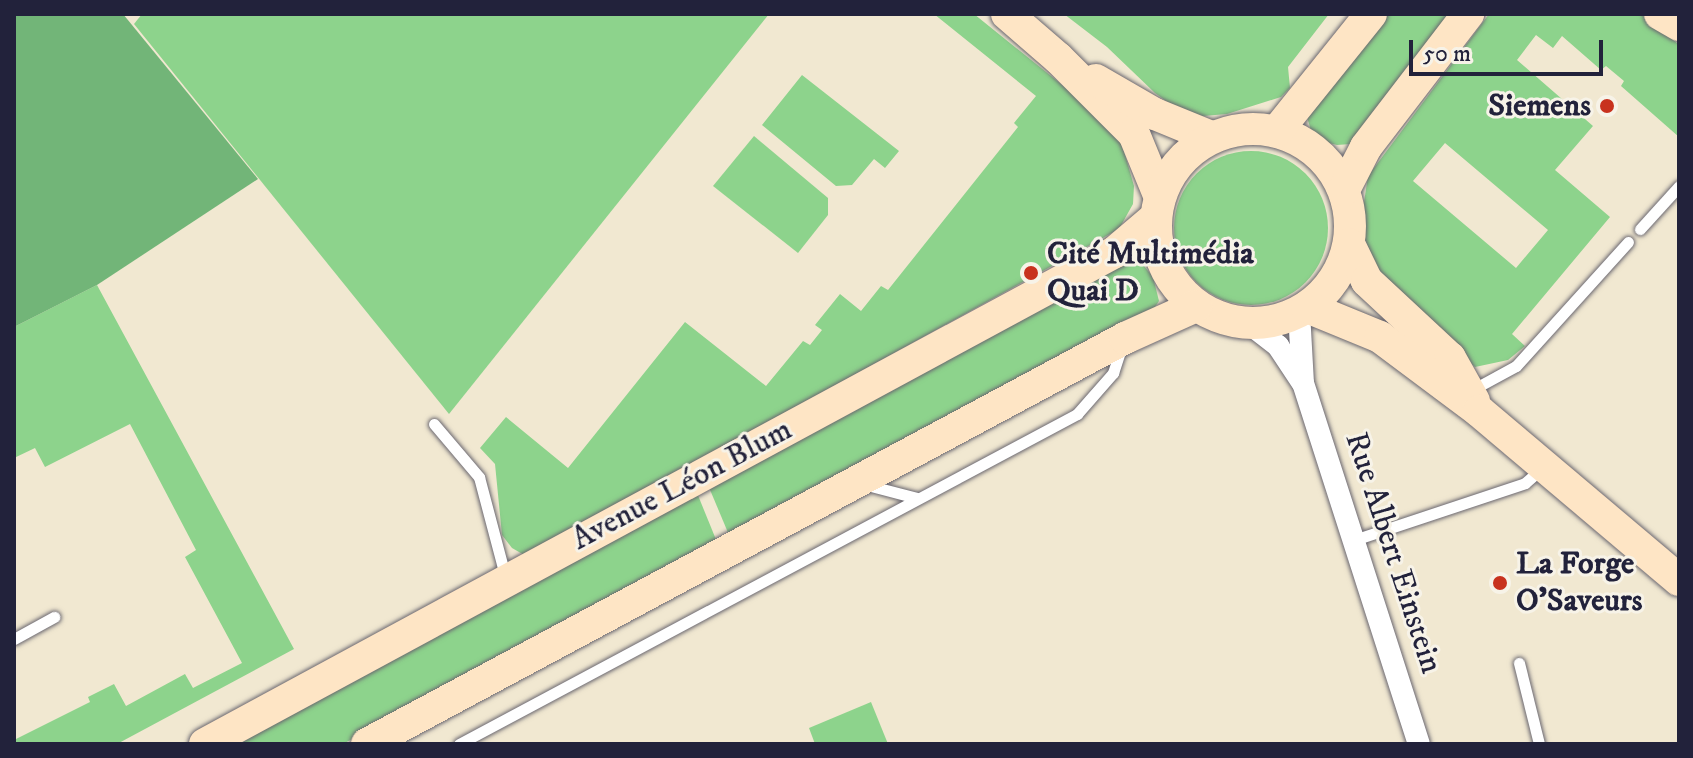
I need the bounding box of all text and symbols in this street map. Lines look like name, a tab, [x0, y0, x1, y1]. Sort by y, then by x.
scale bar	[1413, 24, 1607, 74]
text: 50 m	[1423, 39, 1471, 69]
place label: Siemens	[1488, 87, 1591, 125]
marker: Siemens	[1598, 97, 1616, 115]
place label: Cité Multimédia Quai D	[1047, 236, 1254, 311]
marker: Cité Multimédia Quai D	[1022, 264, 1040, 282]
street label: Avenue Léon Blum	[565, 411, 799, 559]
street label: Rue Albert Einstein	[1336, 428, 1450, 678]
place label: La Forge O'Saveurs	[1516, 546, 1642, 621]
marker: La Forge O'Saveurs	[1491, 574, 1509, 592]

